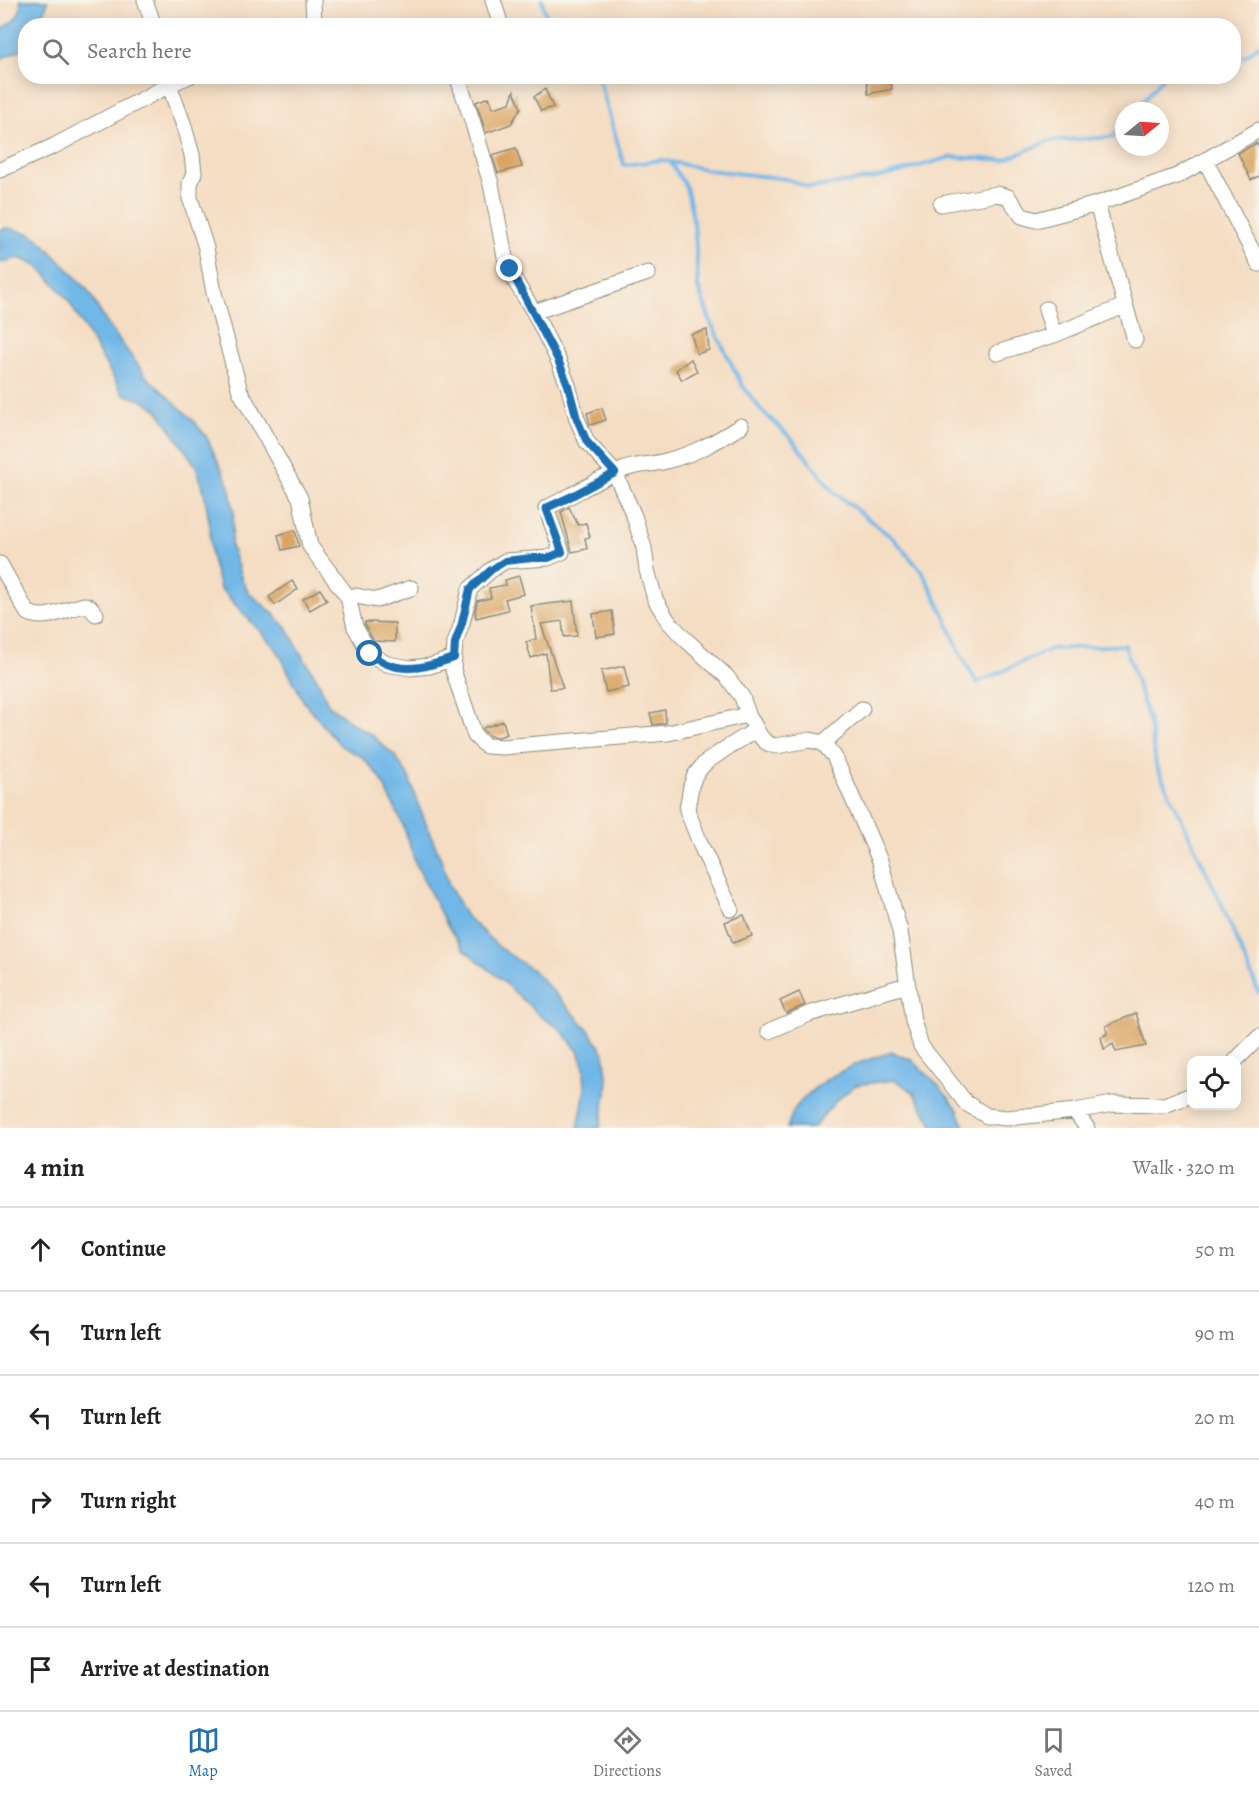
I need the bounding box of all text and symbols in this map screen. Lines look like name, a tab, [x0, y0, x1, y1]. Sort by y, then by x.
search box	[18, 18, 1241, 84]
icon: search	[39, 35, 72, 68]
text: Search here	[87, 36, 192, 66]
north arrow	[1115, 102, 1169, 156]
route end	[496, 255, 522, 281]
route start	[356, 640, 382, 666]
map controls	[1187, 1056, 1241, 1110]
button: locate	[1187, 1056, 1241, 1110]
text: 4 min	[24, 1150, 85, 1185]
text: Walk · 320 m	[1133, 1154, 1235, 1181]
icon: ahead	[24, 1233, 57, 1266]
text: Continue	[81, 1234, 166, 1264]
text: 50 m	[1195, 1236, 1235, 1263]
icon: left	[24, 1317, 57, 1350]
text: Turn left	[81, 1318, 161, 1348]
text: 90 m	[1195, 1320, 1235, 1347]
icon: left	[24, 1401, 57, 1434]
text: Turn left	[81, 1402, 161, 1432]
text: 20 m	[1194, 1404, 1235, 1431]
icon: right	[24, 1485, 57, 1518]
text: Turn right	[81, 1486, 177, 1516]
text: 40 m	[1195, 1488, 1235, 1515]
icon: left	[24, 1569, 57, 1602]
text: Turn left	[81, 1570, 161, 1600]
text: 120 m	[1187, 1572, 1235, 1599]
icon: arrive	[24, 1653, 57, 1686]
text: Arrive at destination	[81, 1654, 270, 1684]
tab: Map	[187, 1724, 220, 1782]
tab: Directions	[593, 1724, 661, 1782]
tab: Saved	[1034, 1724, 1072, 1782]

